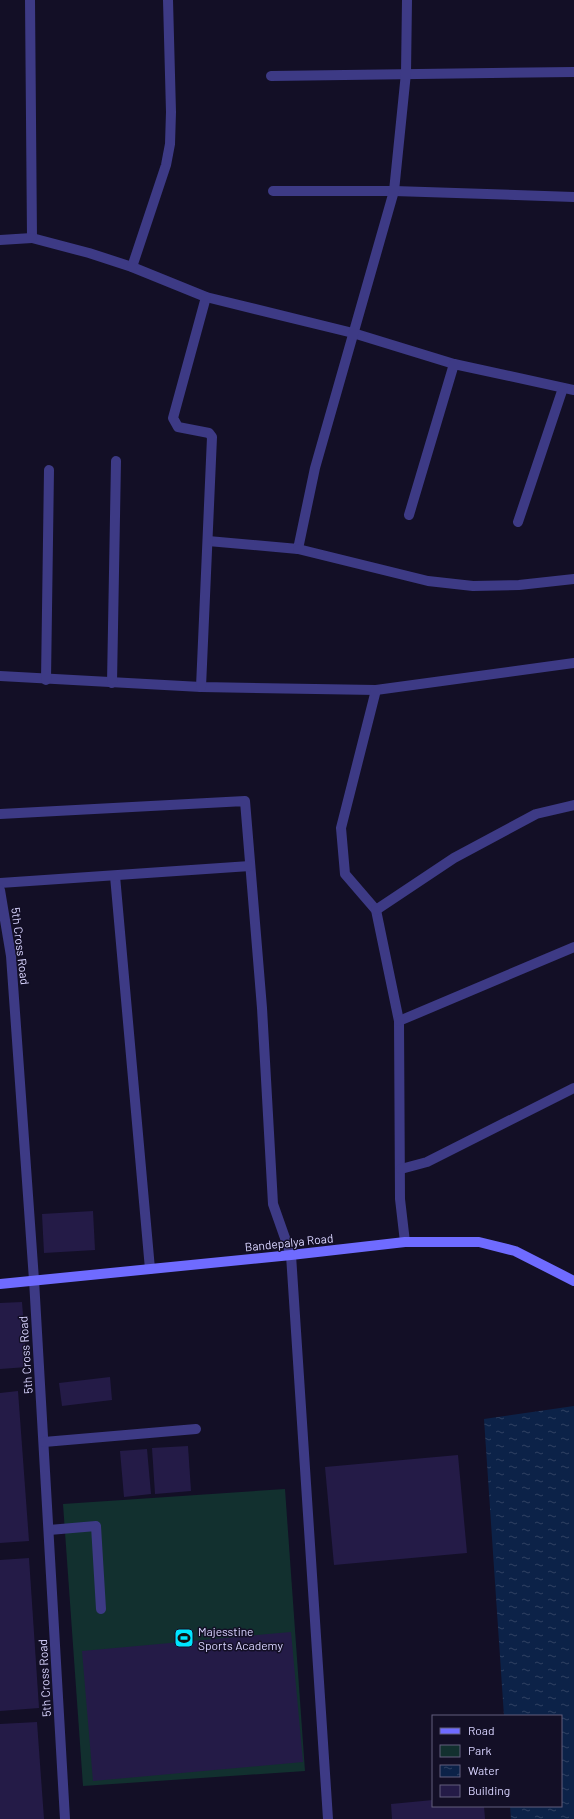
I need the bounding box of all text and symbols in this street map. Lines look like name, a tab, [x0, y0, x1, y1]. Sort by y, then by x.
street label: 5th Cross Road	[9, 907, 33, 985]
street label: Bandepalya Road	[244, 1230, 334, 1254]
street label: 5th Cross Road	[15, 1316, 35, 1394]
place label: Majesstine Sports Academy	[198, 1624, 283, 1652]
sports icon: Majesstine Sports Academy	[173, 1627, 195, 1649]
street label: 5th Cross Road	[35, 1639, 53, 1717]
legend	[432, 1715, 562, 1807]
text: Road	[468, 1723, 495, 1737]
text: Park	[468, 1743, 492, 1757]
text: Water	[468, 1763, 500, 1777]
text: Building	[468, 1783, 510, 1797]

